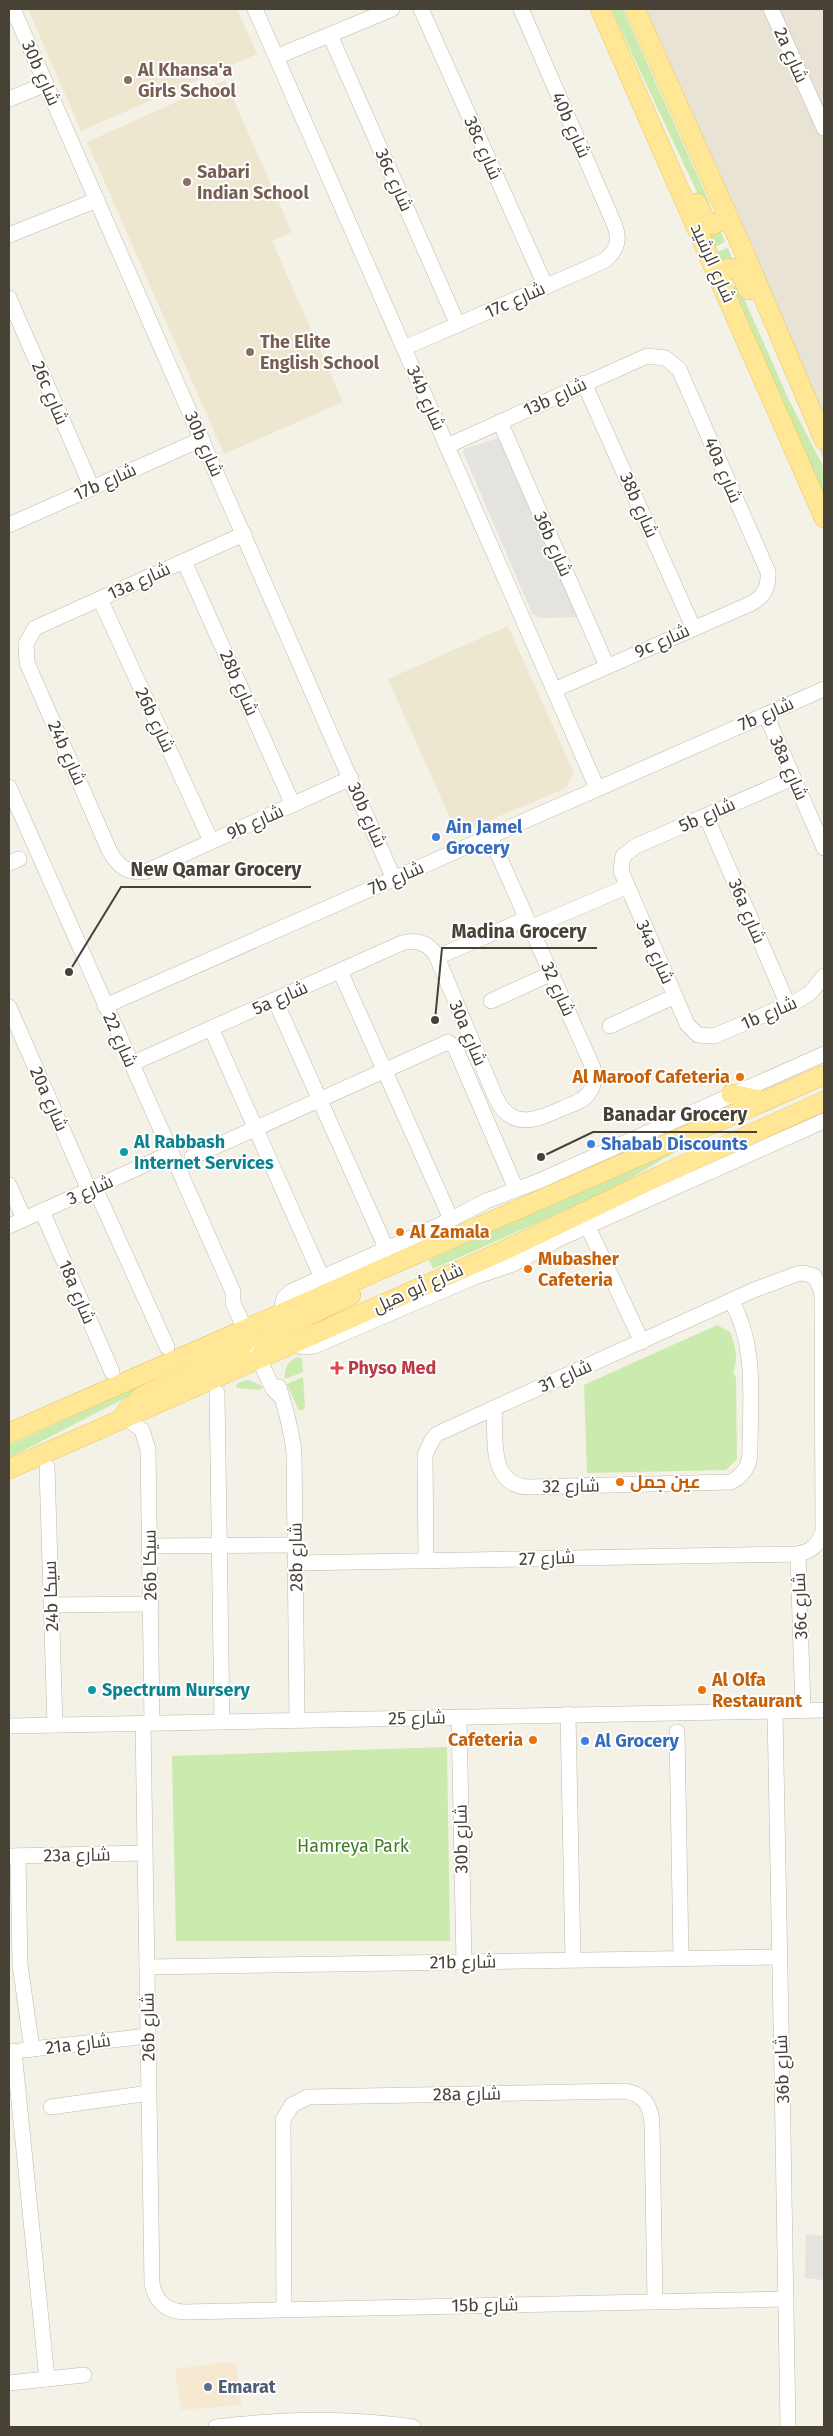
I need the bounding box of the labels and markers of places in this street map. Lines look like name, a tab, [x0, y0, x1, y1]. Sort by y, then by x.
place label: Al Khansa'a Girls School	[137, 59, 237, 102]
marker: Al Khansa'a Girls School	[122, 74, 134, 86]
place label: Sabari Indian School	[197, 161, 309, 204]
marker: Sabari Indian School	[181, 176, 193, 188]
place label: The Elite English School	[260, 331, 380, 374]
marker: The Elite English School	[244, 346, 256, 358]
place label: Ain Jamel Grocery	[445, 816, 523, 859]
marker: Ain Jamel Grocery	[430, 831, 442, 843]
callout: New Qamar Grocery	[121, 853, 311, 887]
callout: Madina Grocery	[442, 914, 597, 948]
place label: Al Maroof Cafeteria	[571, 1066, 730, 1088]
marker: Al Maroof Cafeteria	[734, 1071, 746, 1083]
callout: Banadar Grocery	[593, 1098, 757, 1132]
place label: Al Rabbash Internet Services	[133, 1131, 274, 1174]
place label: Shabab Discounts	[601, 1133, 748, 1155]
marker: Shabab Discounts	[585, 1138, 597, 1150]
marker: Al Rabbash Internet Services	[118, 1146, 130, 1158]
place label: Al Zamala	[409, 1221, 490, 1243]
marker: Al Zamala	[394, 1226, 406, 1238]
place label: Mubasher Cafeteria	[538, 1248, 620, 1291]
marker: Mubasher Cafeteria	[522, 1263, 534, 1275]
place label: Physo Med	[348, 1357, 436, 1379]
marker: Physo Med	[330, 1361, 344, 1375]
place label: عين جمل	[630, 1471, 701, 1493]
marker: عين جمل	[614, 1476, 626, 1488]
place label: Al Olfa Restaurant	[711, 1669, 803, 1712]
place label: Spectrum Nursery	[102, 1679, 251, 1701]
marker: Spectrum Nursery	[86, 1684, 98, 1696]
marker: Al Olfa Restaurant	[696, 1684, 708, 1696]
place label: Cafeteria	[448, 1729, 523, 1751]
place label: Al Grocery	[594, 1730, 679, 1752]
marker: Cafeteria	[527, 1734, 539, 1746]
marker: Al Grocery	[579, 1735, 591, 1747]
place label: Emarat	[218, 2376, 277, 2398]
marker: Emarat	[202, 2381, 214, 2393]

